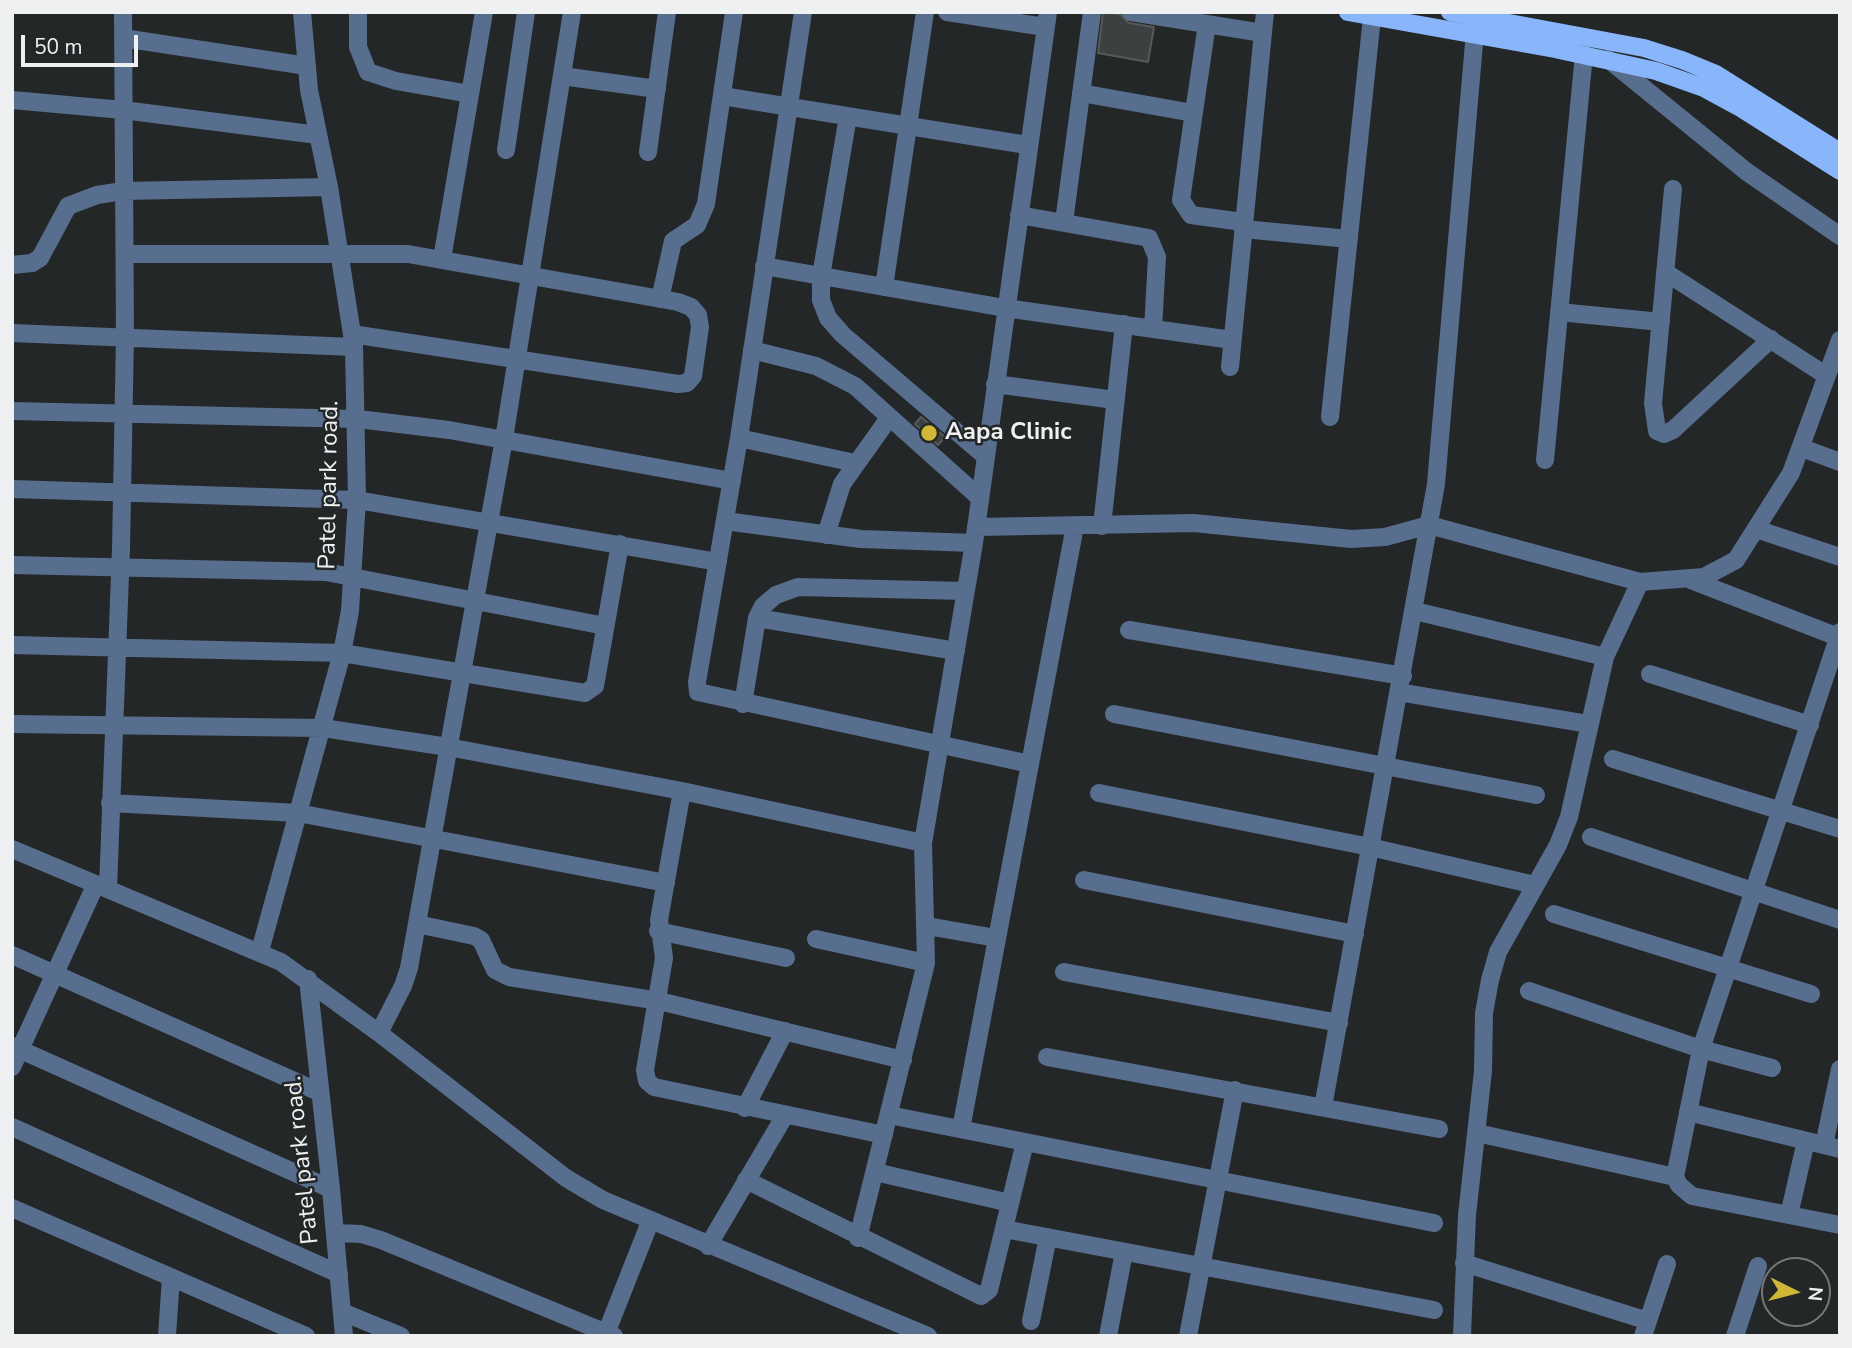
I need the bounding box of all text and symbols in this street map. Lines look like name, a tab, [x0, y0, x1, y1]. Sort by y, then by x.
scale bar	[24, 21, 142, 65]
text: 50 m	[34, 33, 83, 61]
street label: Patel park road.	[314, 400, 346, 570]
place label: Aapa Clinic	[945, 419, 1072, 447]
marker: Aapa Clinic	[919, 423, 939, 443]
street label: Patel park road.	[280, 1074, 326, 1246]
north arrow	[1761, 1257, 1831, 1327]
text: N	[1801, 1286, 1829, 1302]

